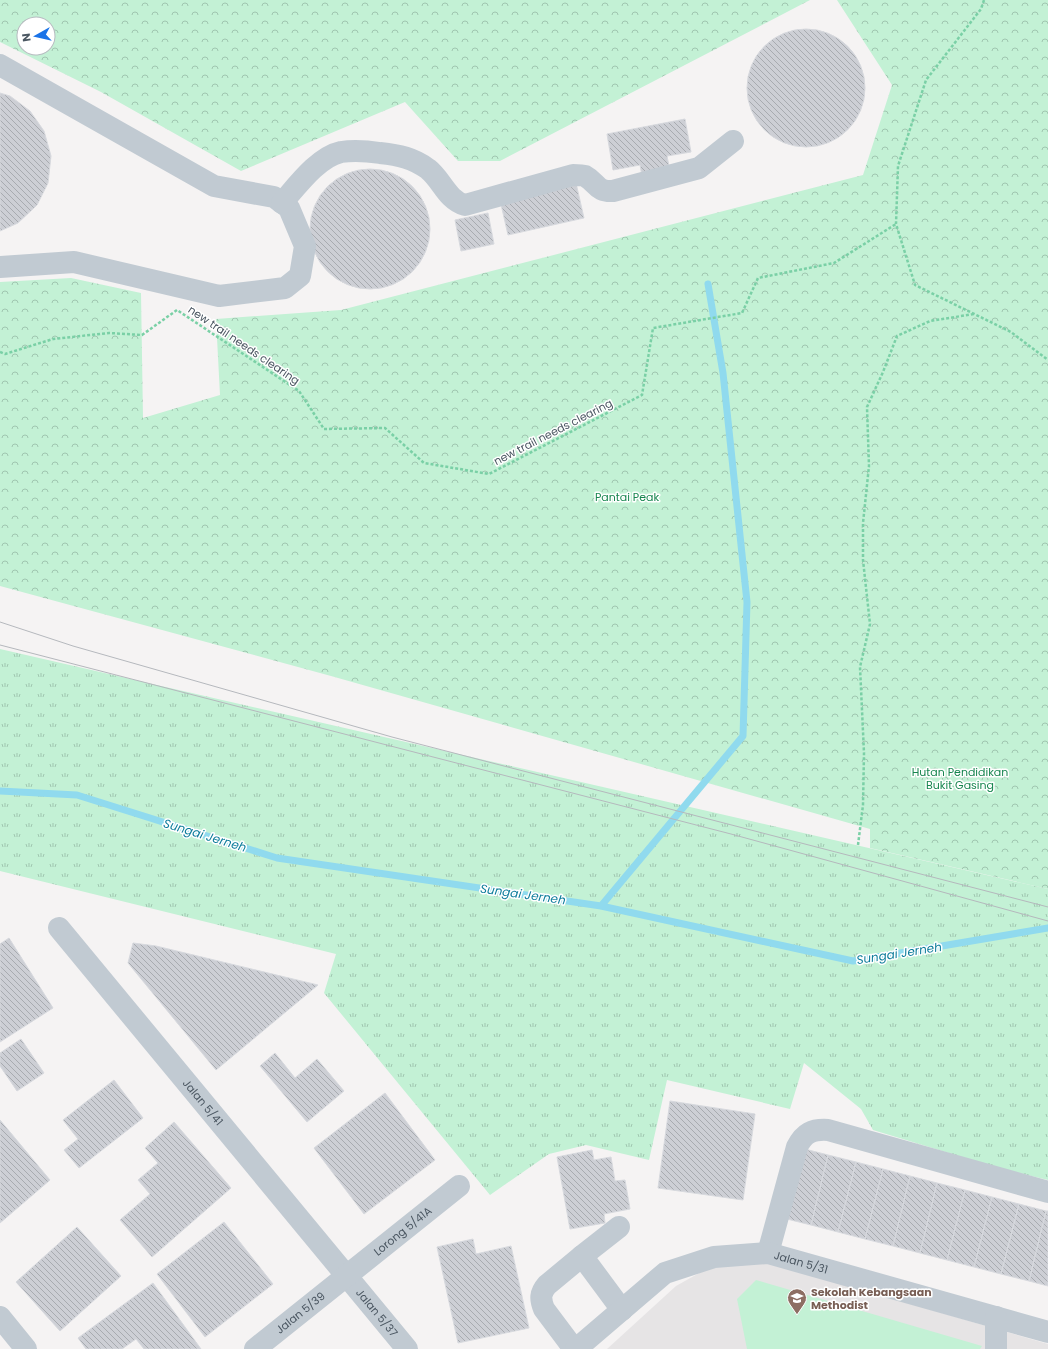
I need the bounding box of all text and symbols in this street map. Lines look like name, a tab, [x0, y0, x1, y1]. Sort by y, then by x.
north arrow	[16, 16, 56, 56]
text: N	[18, 32, 35, 43]
street label: new trail needs clearing	[185, 302, 303, 388]
street label: new trail needs clearing	[491, 395, 615, 469]
park label: Pantai Peak	[595, 489, 659, 505]
park label: Hutan Pendidikan Bukit Gasing	[912, 764, 1008, 793]
water label: Sungai Jerneh	[161, 814, 249, 856]
water label: Sungai Jerneh	[479, 880, 567, 908]
water label: Sungai Jerneh	[855, 938, 943, 968]
street label: Jalan 5/41	[179, 1075, 227, 1129]
street label: Lorong 5/41A	[370, 1202, 436, 1259]
street label: Jalan 5/31	[772, 1247, 830, 1278]
place label: Sekolah Kebangsaan Methodist	[811, 1284, 932, 1313]
street label: Jalan 5/37	[352, 1285, 402, 1340]
school or university icon: Sekolah Kebangsaan Methodist	[786, 1287, 808, 1315]
street label: Jalan 5/39	[272, 1288, 328, 1337]

